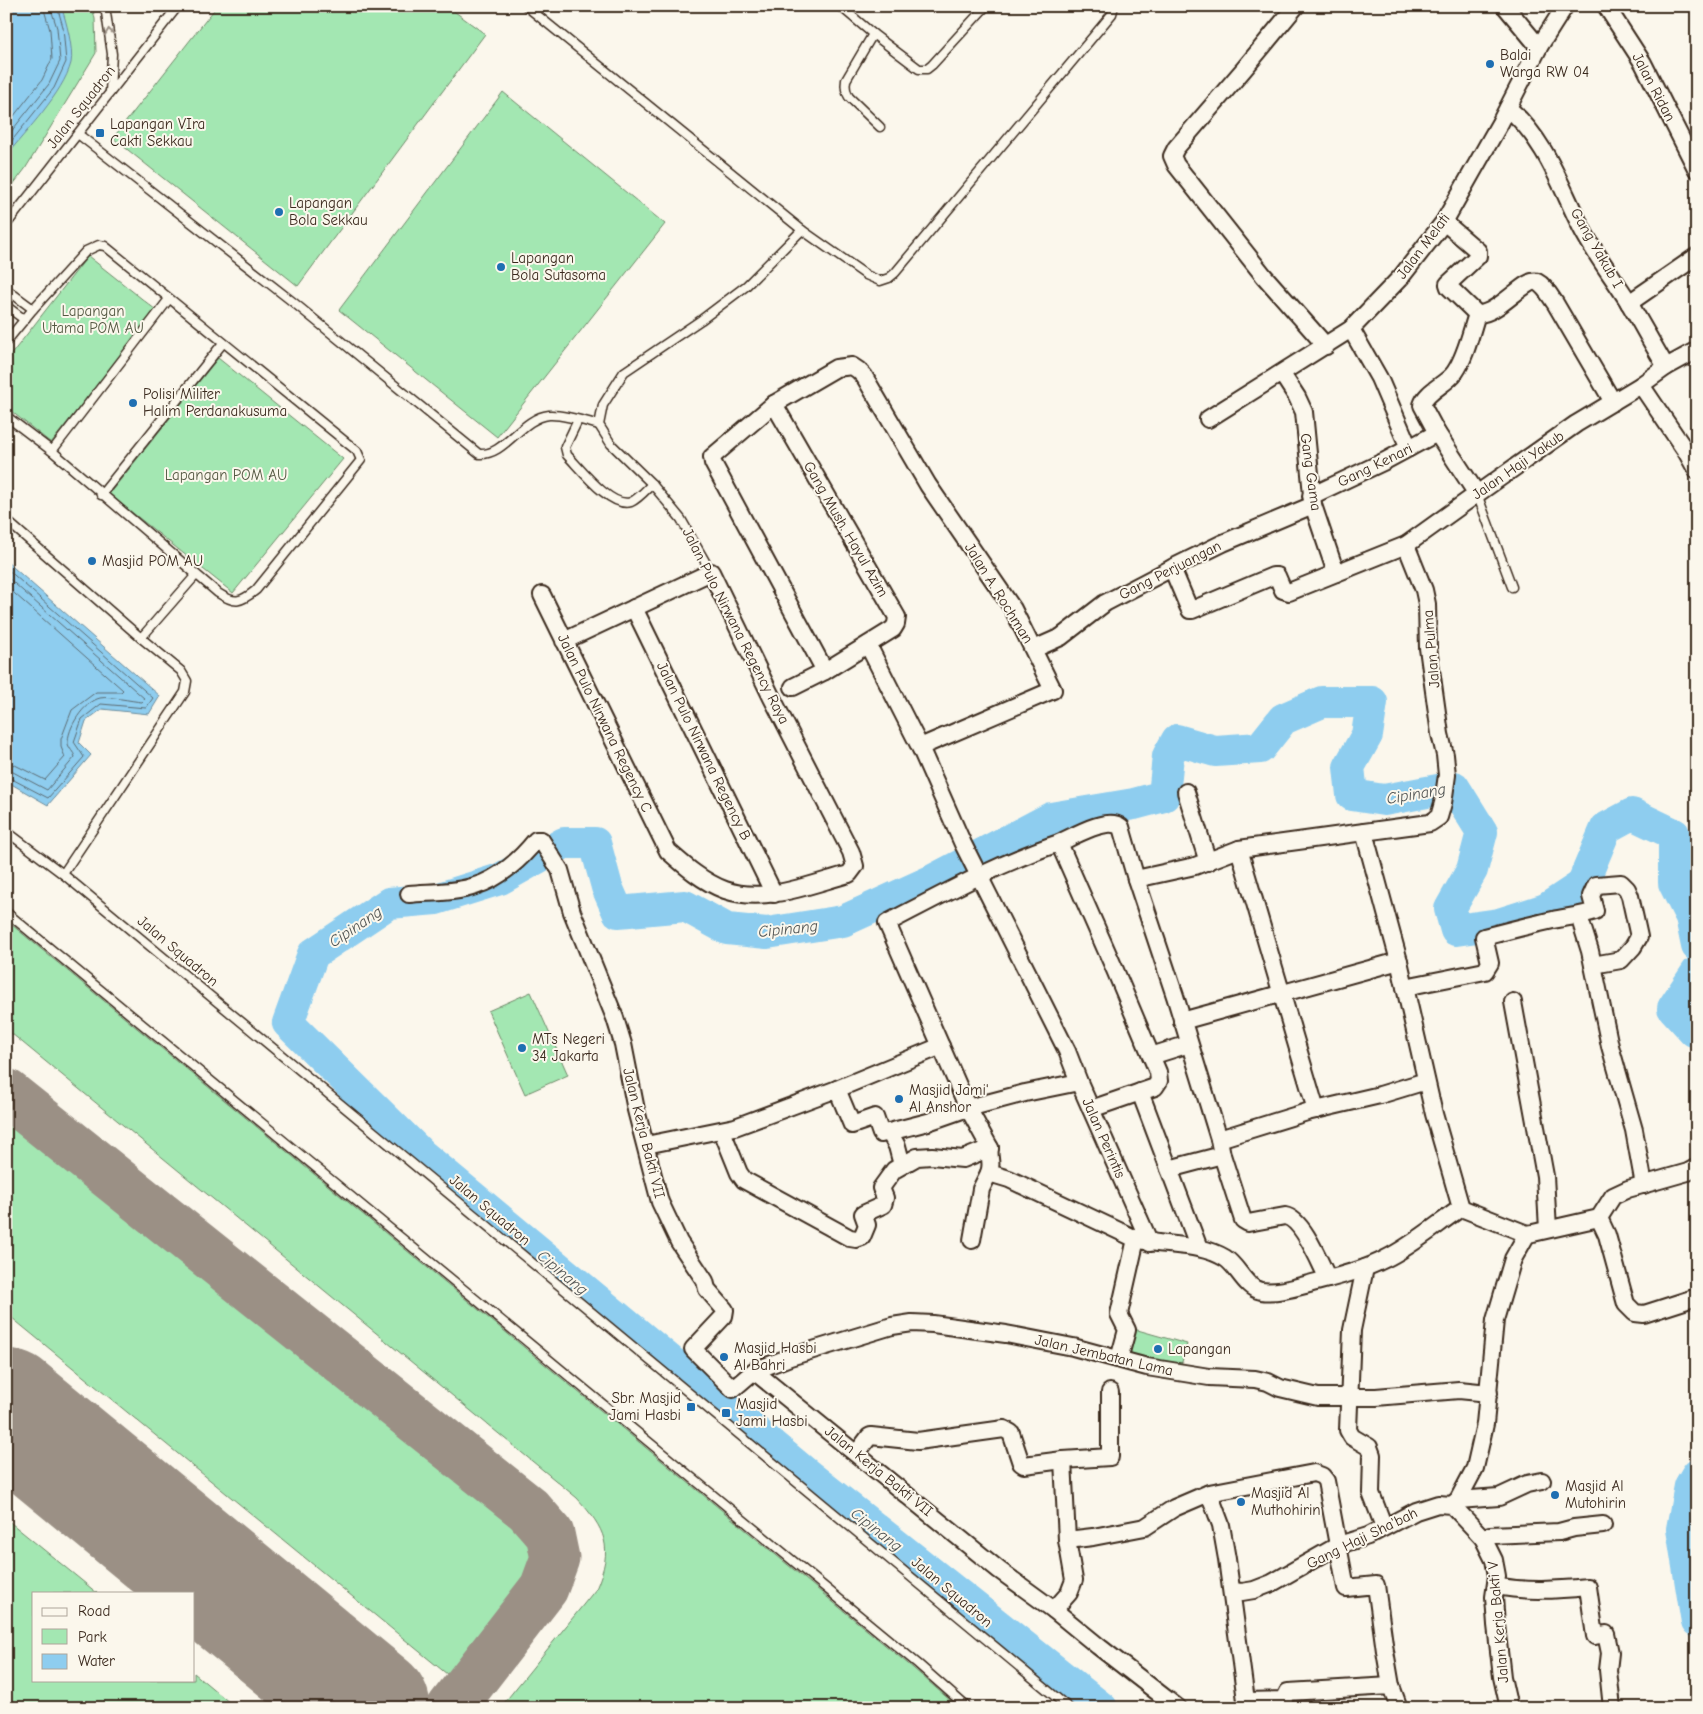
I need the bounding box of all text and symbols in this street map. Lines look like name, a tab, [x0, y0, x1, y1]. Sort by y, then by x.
one-way arrow	[104, 27, 115, 35]
place label: Balai Warga RW 04	[1500, 46, 1589, 81]
street label: Jalan Ridan	[1628, 50, 1680, 124]
marker: Balai Warga RW 04	[1484, 58, 1496, 70]
street label: Jalan Squadron	[43, 62, 119, 152]
place label: Lapangan VIra Cakti Sekkau	[110, 115, 205, 150]
marker: Lapangan VIra Cakti Sekkau	[94, 127, 106, 139]
place label: Lapangan Bola Sekkau	[289, 194, 368, 229]
street label: Gang Yakub I	[1567, 205, 1627, 291]
marker: Lapangan Bola Sekkau	[273, 206, 285, 218]
street label: Jalan Melati	[1392, 210, 1454, 282]
place label: Lapangan Bola Sutasoma	[511, 249, 606, 284]
marker: Lapangan Bola Sutasoma	[495, 261, 507, 273]
park label: Lapangan Utama POM AU	[42, 302, 144, 337]
place label: Polisi Militer Halim Perdanakusuma	[143, 385, 287, 420]
marker: Polisi Militer Halim Perdanakusuma	[127, 397, 139, 409]
street label: Jalan Haji Yakub	[1469, 427, 1567, 503]
street label: Gang Gama	[1297, 432, 1325, 512]
street label: Gang Kenari	[1335, 439, 1415, 491]
street label: Gang Mush. Hayul Azim	[800, 458, 892, 600]
park label: Lapangan POM AU	[165, 466, 287, 484]
street label: Jalan Pulo Nirwana Regency Raya	[679, 525, 793, 727]
street label: Gang Perjuangan	[1116, 537, 1224, 603]
street label: Jalan A. Rochman	[961, 539, 1037, 647]
place label: Masjid POM AU	[102, 552, 203, 570]
marker: Masjid POM AU	[86, 555, 98, 567]
street label: Jalan Pulma	[1419, 609, 1443, 689]
street label: Jalan Pulo Nirwana Regency C	[554, 631, 656, 815]
street label: Jalan Pulo Nirwana Regency B	[653, 659, 755, 843]
water label: Cipinang	[1385, 780, 1447, 808]
water label: Cipinang	[326, 903, 385, 951]
street label: Jalan Squadron	[134, 912, 222, 990]
water label: Cipinang	[757, 917, 819, 941]
place label: MTs Negeri 34 Jakarta	[532, 1030, 605, 1065]
marker: MTs Negeri 34 Jakarta	[516, 1042, 528, 1054]
street label: Jalan Kerja Bakti VII	[619, 1066, 669, 1200]
place label: Masjid Jami' Al Anshor	[909, 1081, 989, 1116]
marker: Masjid Jami' Al Anshor	[893, 1093, 905, 1105]
street label: Jalan Perintis	[1078, 1095, 1130, 1181]
street label: Jalan Squadron	[446, 1171, 534, 1249]
water label: Cipinang	[534, 1247, 591, 1299]
street label: Jalan Jembatan Lama	[1033, 1330, 1175, 1380]
place label: Masjid Hasbi Al Bahri	[734, 1339, 817, 1374]
place label: Lapangan	[1168, 1340, 1231, 1358]
marker: Lapangan	[1152, 1343, 1164, 1355]
marker: Masjid Hasbi Al Bahri	[718, 1351, 730, 1363]
place label: Sbr. Masjid Jami Hasbi	[609, 1389, 681, 1424]
place label: Masjid Jami Hasbi	[736, 1395, 808, 1430]
marker: Sbr. Masjid Jami Hasbi	[685, 1401, 697, 1413]
marker: Masjid Jami Hasbi	[720, 1407, 732, 1419]
street label: Jalan Kerja Bakti VII	[821, 1422, 937, 1520]
place label: Masjid Al Mutohirin	[1565, 1477, 1626, 1512]
place label: Masjid Al Muthohirin	[1251, 1484, 1321, 1519]
marker: Masjid Al Mutohirin	[1549, 1489, 1561, 1501]
marker: Masjid Al Muthohirin	[1235, 1496, 1247, 1508]
street label: Gang Haji Sha'bah	[1304, 1503, 1420, 1573]
water label: Cipinang	[847, 1504, 906, 1555]
street label: Jalan Squadron	[908, 1553, 996, 1631]
street label: Jalan Kerja Bakti V	[1484, 1560, 1512, 1684]
legend	[32, 1592, 195, 1682]
text: Road	[78, 1602, 110, 1620]
text: Park	[78, 1628, 107, 1646]
text: Water	[78, 1652, 115, 1670]

